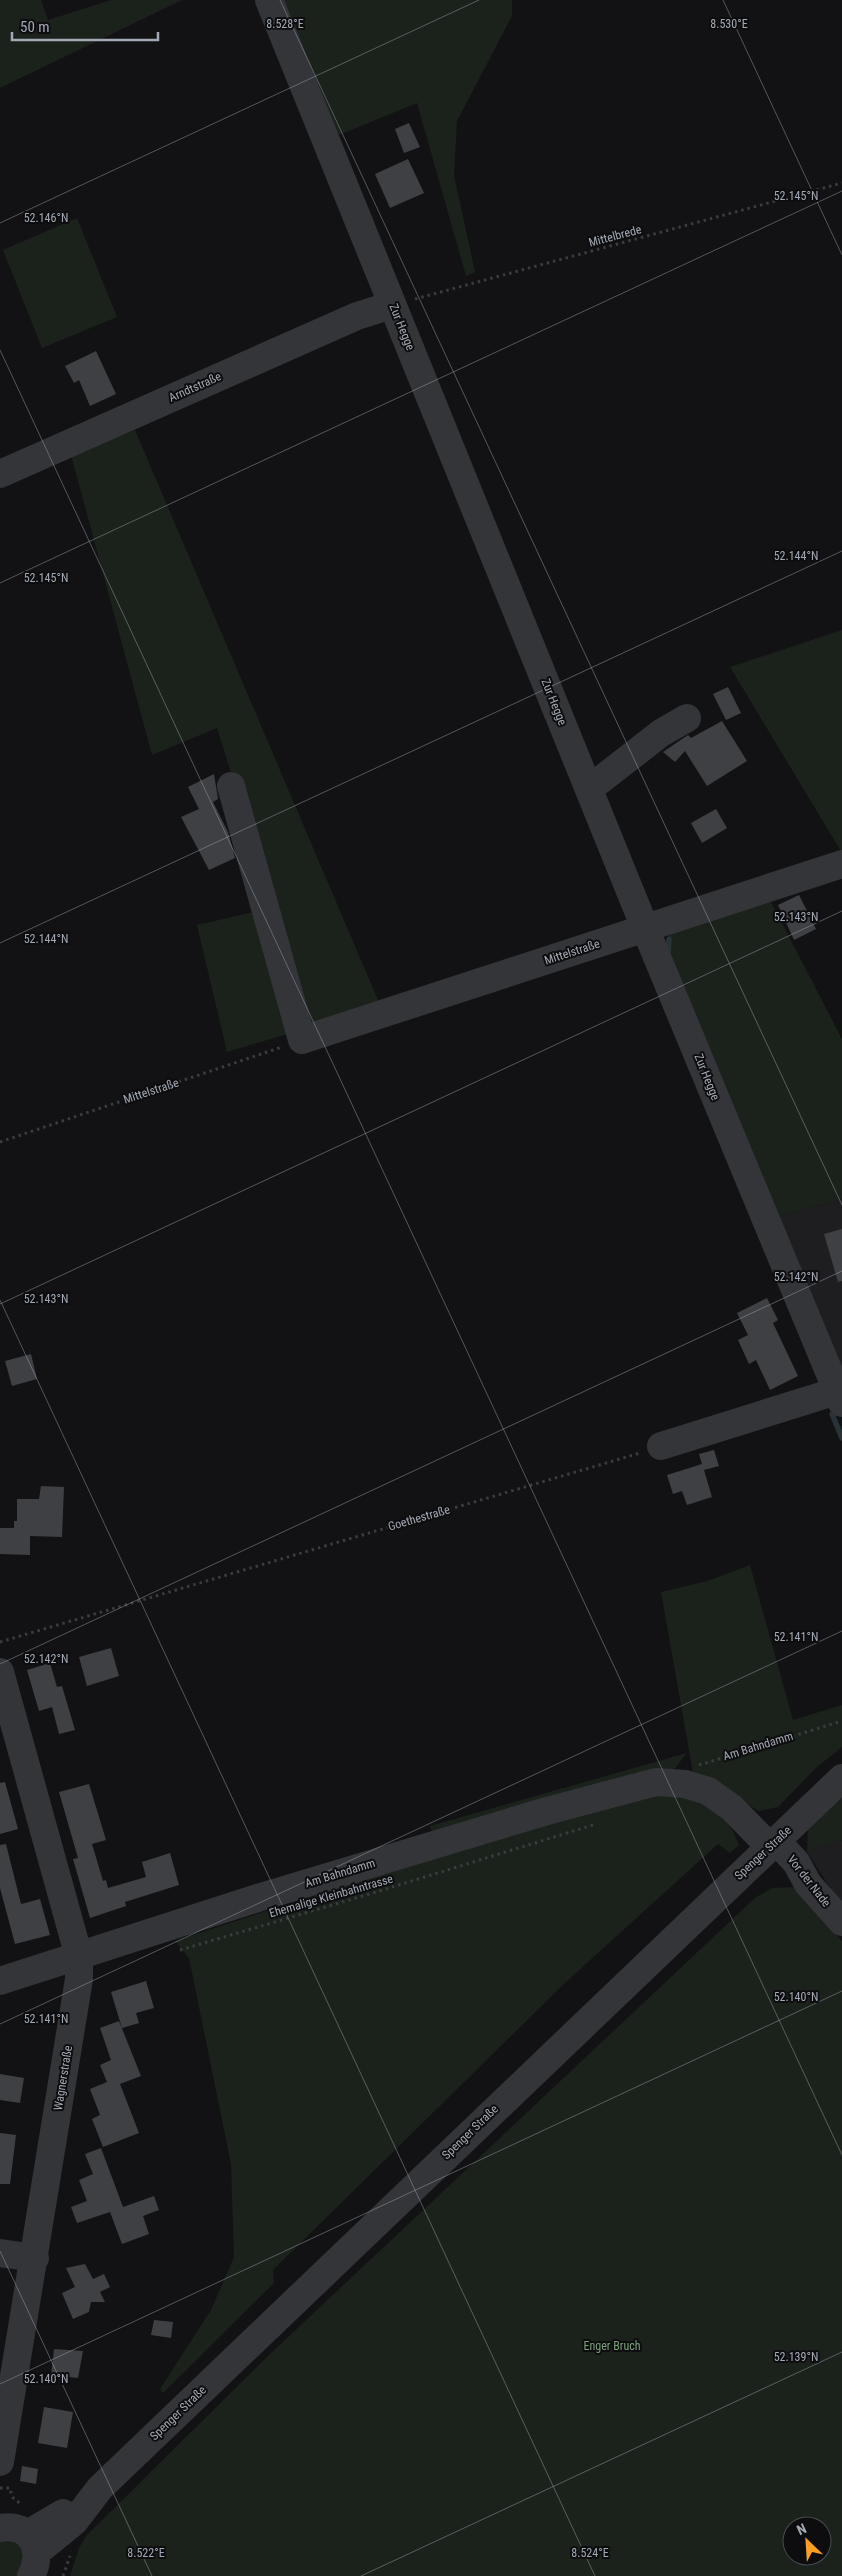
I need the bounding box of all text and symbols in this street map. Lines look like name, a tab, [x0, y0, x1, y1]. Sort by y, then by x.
scale bar	[12, 10, 159, 42]
text: 8.528°E	[266, 17, 304, 31]
text: 8.530°E	[710, 17, 748, 31]
text: 50 m	[20, 18, 50, 36]
text: 52.145°N	[774, 189, 818, 203]
text: 52.146°N	[24, 211, 68, 225]
street label: Mittelbrede	[587, 222, 643, 250]
street label: Zur Hegge	[386, 302, 418, 353]
street label: Arndtstraße	[167, 369, 224, 405]
text: 52.144°N	[774, 549, 818, 563]
text: 52.145°N	[24, 571, 68, 585]
street label: Zur Hegge	[538, 677, 570, 728]
text: 52.143°N	[774, 910, 818, 924]
text: 52.144°N	[24, 932, 68, 946]
street label: Mittelstraße	[543, 936, 602, 968]
street label: Zur Hegge	[691, 1052, 723, 1103]
street label: Mittelstraße	[122, 1075, 181, 1107]
text: 52.142°N	[774, 1270, 818, 1284]
text: 52.143°N	[24, 1292, 68, 1306]
street label: Goethestraße	[386, 1502, 452, 1534]
text: 52.141°N	[774, 1630, 818, 1644]
text: 52.142°N	[24, 1652, 68, 1666]
street label: Am Bahndamm	[721, 1729, 795, 1763]
street label: Spenger Straße	[732, 1823, 795, 1883]
street label: Vor der Nade	[785, 1852, 834, 1910]
street label: Am Bahndamm	[303, 1856, 377, 1890]
street label: Ehemalige Kleinbahntrasse	[268, 1872, 395, 1920]
text: 52.140°N	[774, 1990, 818, 2004]
text: 52.141°N	[24, 2012, 68, 2026]
street label: Wagnerstraße	[51, 2044, 75, 2112]
street label: Spenger Straße	[439, 2102, 501, 2162]
park label: Enger Bruch	[583, 2339, 641, 2353]
text: 52.139°N	[774, 2350, 818, 2364]
text: 52.140°N	[24, 2372, 68, 2386]
street label: Spenger Straße	[147, 2383, 209, 2443]
north arrow	[782, 2516, 832, 2566]
text: N	[794, 2520, 809, 2538]
text: 8.522°E	[127, 2546, 165, 2560]
text: 8.524°E	[571, 2546, 609, 2560]

